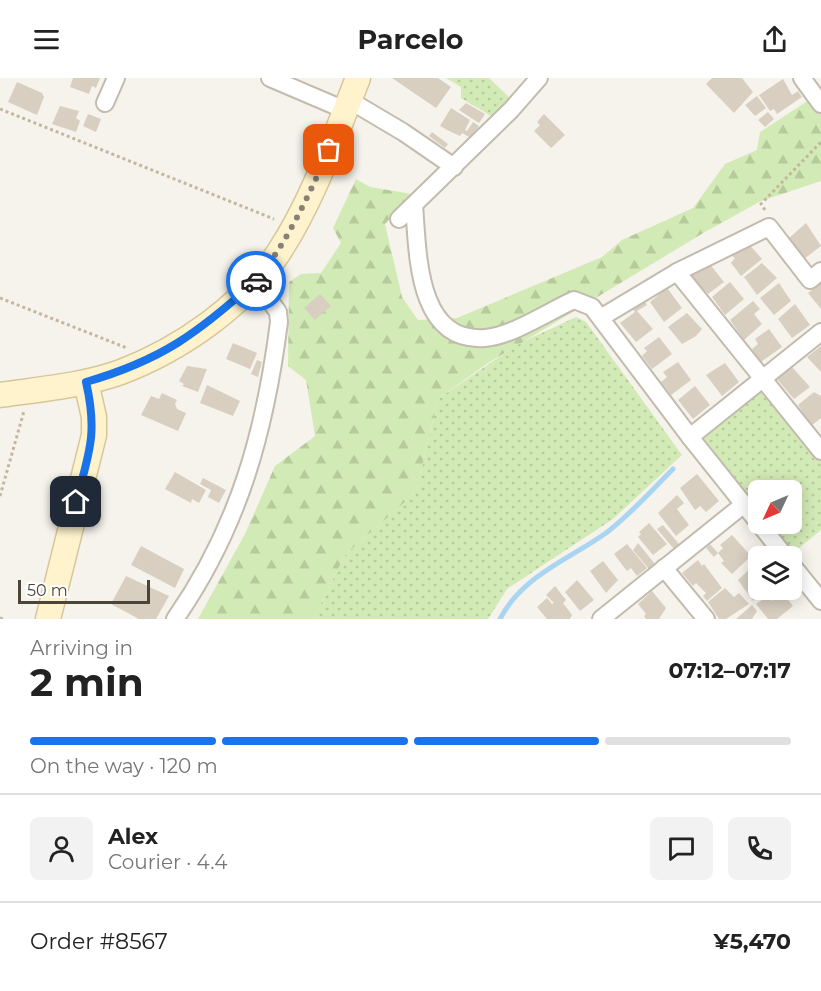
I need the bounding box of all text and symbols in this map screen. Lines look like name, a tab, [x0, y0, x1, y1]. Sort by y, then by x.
icon: menu	[30, 23, 63, 56]
text: Parcelo	[357, 23, 464, 56]
icon: share	[758, 23, 791, 56]
pin	[303, 124, 354, 175]
icon: bag	[312, 133, 345, 166]
courier	[226, 251, 286, 311]
icon: car	[240, 265, 273, 298]
pin	[50, 476, 101, 527]
north arrow	[748, 480, 802, 534]
map controls	[748, 480, 802, 600]
icon: home	[59, 485, 92, 518]
button: layers	[748, 546, 802, 600]
scale bar	[18, 577, 150, 604]
text: 50 m	[27, 581, 68, 600]
text: Arriving in	[30, 636, 133, 660]
text: 07:12–07:17	[668, 657, 791, 684]
text: 2 min	[30, 658, 144, 706]
text: On the way · 120 m	[30, 754, 218, 778]
button: person	[30, 817, 93, 880]
button: chat	[650, 817, 713, 880]
button: phone	[728, 817, 791, 880]
text: Alex	[108, 823, 158, 850]
text: Courier · 4.4	[108, 850, 227, 874]
text: Order #8567	[30, 928, 168, 955]
text: ¥5,470	[714, 928, 791, 955]

